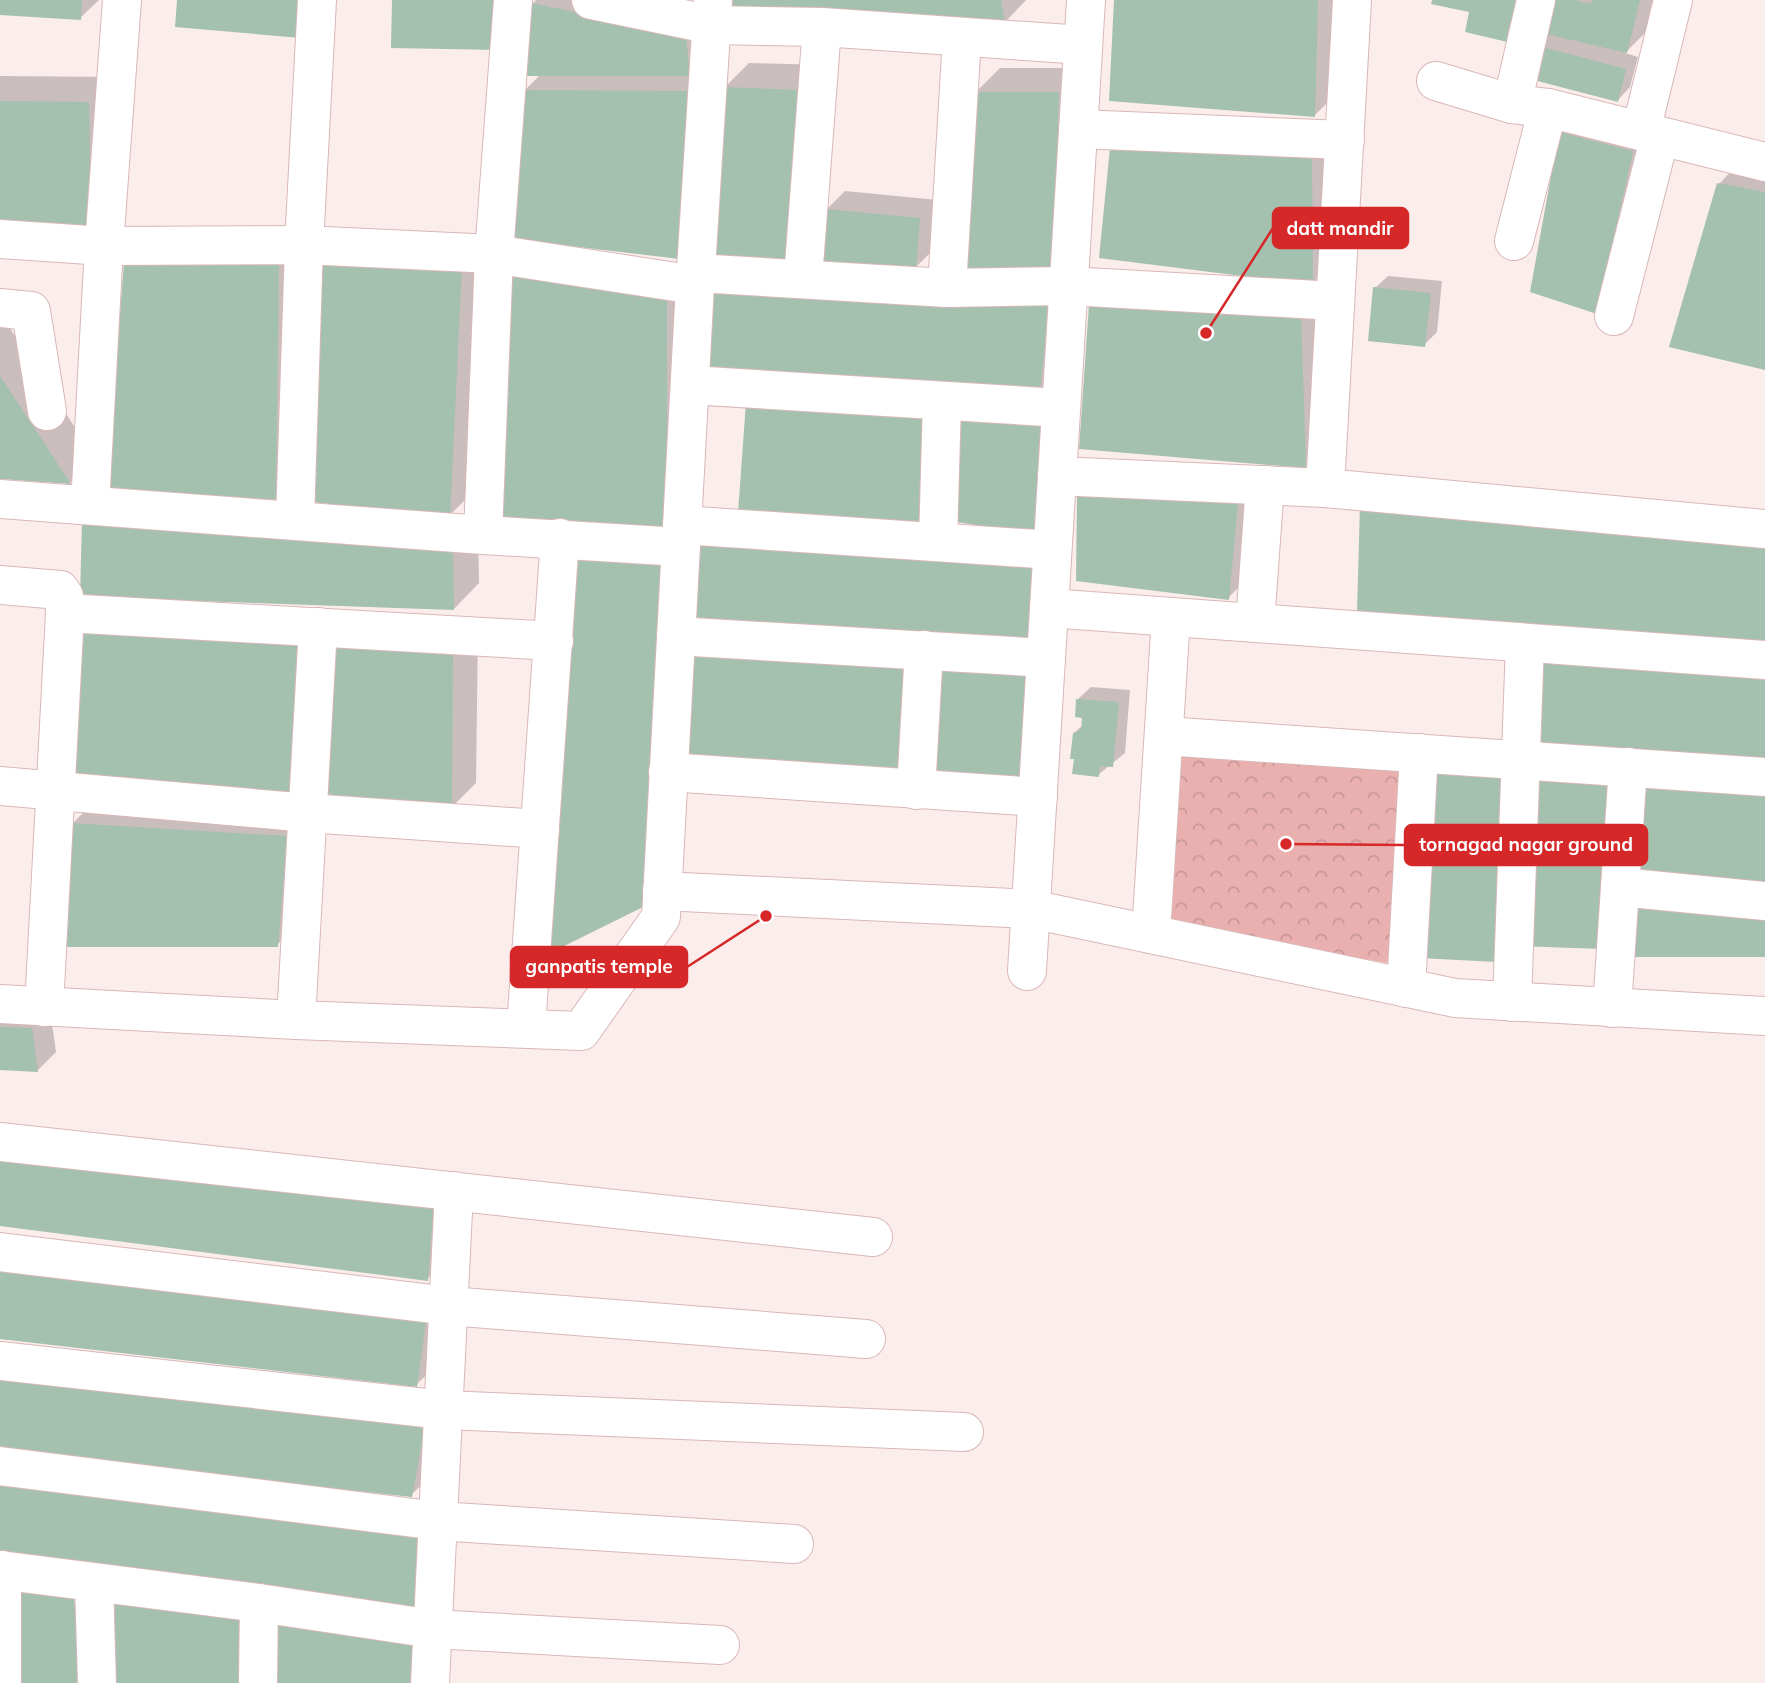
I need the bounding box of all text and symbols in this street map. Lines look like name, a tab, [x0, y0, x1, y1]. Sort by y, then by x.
callout: datt mandir	[1273, 208, 1408, 248]
text: datt mandir	[1286, 216, 1394, 240]
callout: tornagad nagar ground	[1405, 825, 1647, 865]
text: tornagad nagar ground	[1419, 832, 1633, 856]
callout: ganpatis temple	[511, 947, 687, 987]
text: ganpatis temple	[525, 954, 673, 978]

